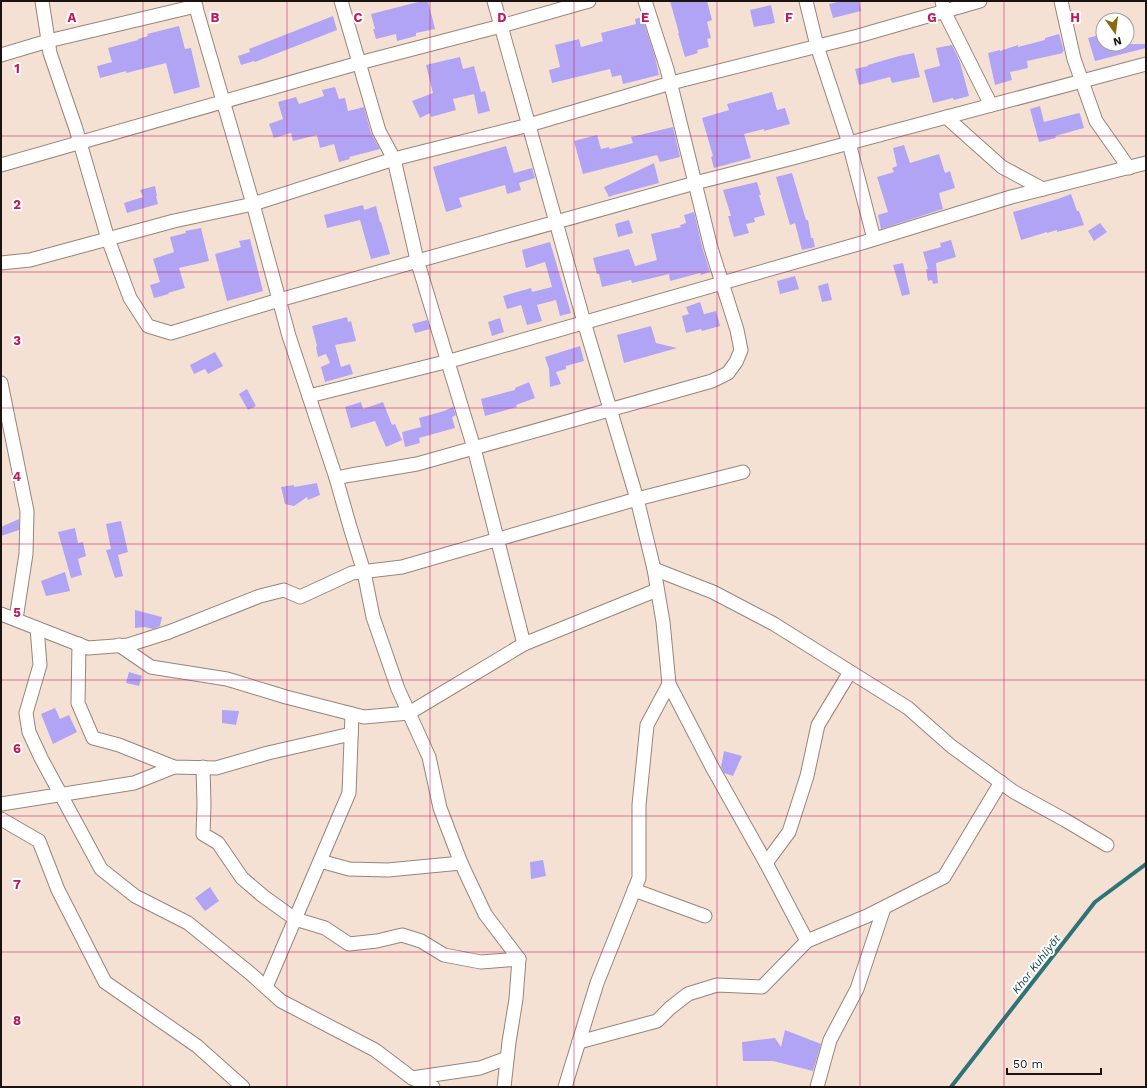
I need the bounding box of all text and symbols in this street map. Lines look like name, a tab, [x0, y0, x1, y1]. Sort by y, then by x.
text: A	[68, 10, 77, 25]
text: B	[211, 10, 220, 25]
text: C	[354, 10, 363, 25]
text: D	[497, 10, 507, 25]
text: E	[641, 10, 649, 25]
text: F	[785, 10, 793, 25]
text: G	[927, 10, 937, 25]
text: H	[1070, 10, 1080, 25]
north arrow	[1095, 12, 1135, 52]
text: N	[1112, 34, 1123, 49]
text: 1	[14, 61, 20, 76]
text: 2	[13, 197, 21, 212]
text: 3	[13, 333, 21, 348]
text: 4	[13, 469, 22, 484]
text: 5	[13, 605, 21, 620]
text: 6	[13, 741, 21, 756]
text: 7	[13, 877, 21, 892]
water label: Khor Kuhliyāt	[1009, 932, 1064, 996]
text: 8	[13, 1013, 21, 1028]
scale bar	[1007, 1050, 1101, 1076]
text: 50 m	[1013, 1057, 1043, 1071]

